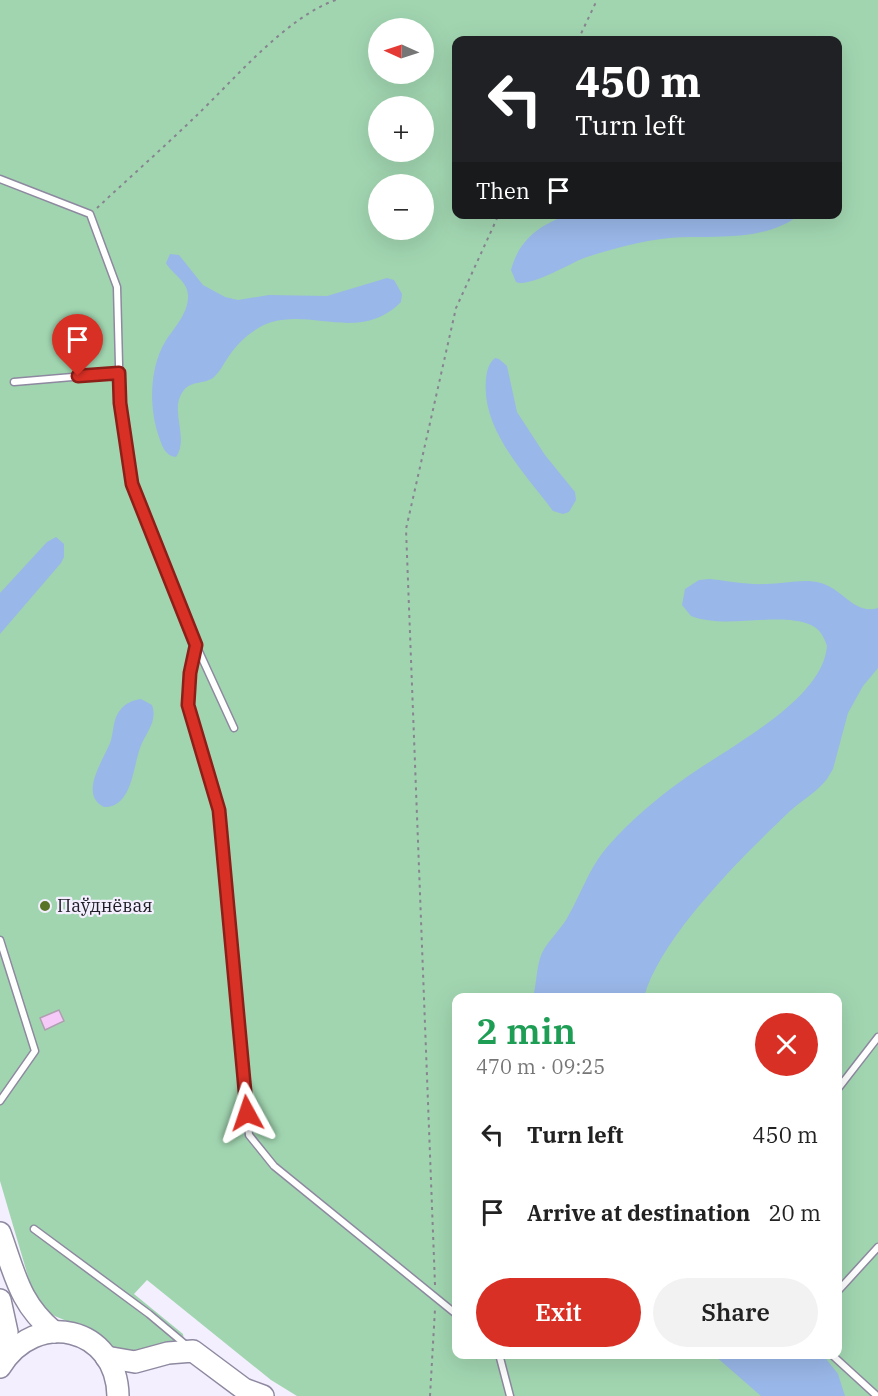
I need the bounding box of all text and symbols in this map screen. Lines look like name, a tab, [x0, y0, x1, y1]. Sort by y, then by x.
north arrow	[368, 18, 434, 84]
map controls	[368, 18, 434, 240]
text: 450 m	[575, 54, 701, 109]
icon: left	[476, 60, 554, 138]
button: +	[368, 96, 434, 162]
text: Turn left	[575, 107, 686, 142]
button: −	[368, 174, 434, 240]
icon: arrive	[542, 174, 575, 207]
text: Then	[476, 176, 530, 205]
pin	[52, 314, 103, 376]
icon: arrive	[61, 323, 94, 356]
place label: Паўднёвая	[57, 894, 153, 917]
marker: Паўднёвая	[38, 899, 52, 913]
text: 2 min	[476, 1007, 576, 1054]
button: close	[755, 1013, 818, 1076]
text: 470 m · 09:25	[476, 1053, 605, 1080]
position arrow	[215, 1081, 279, 1145]
icon: left	[476, 1118, 509, 1151]
text: Turn left	[527, 1120, 623, 1149]
text: 450 m	[752, 1120, 818, 1149]
icon: arrive	[476, 1196, 509, 1229]
text: Arrive at destination	[527, 1198, 750, 1227]
text: 20 m	[768, 1198, 821, 1227]
button: Exit	[476, 1278, 641, 1347]
button: Share	[653, 1278, 818, 1347]

